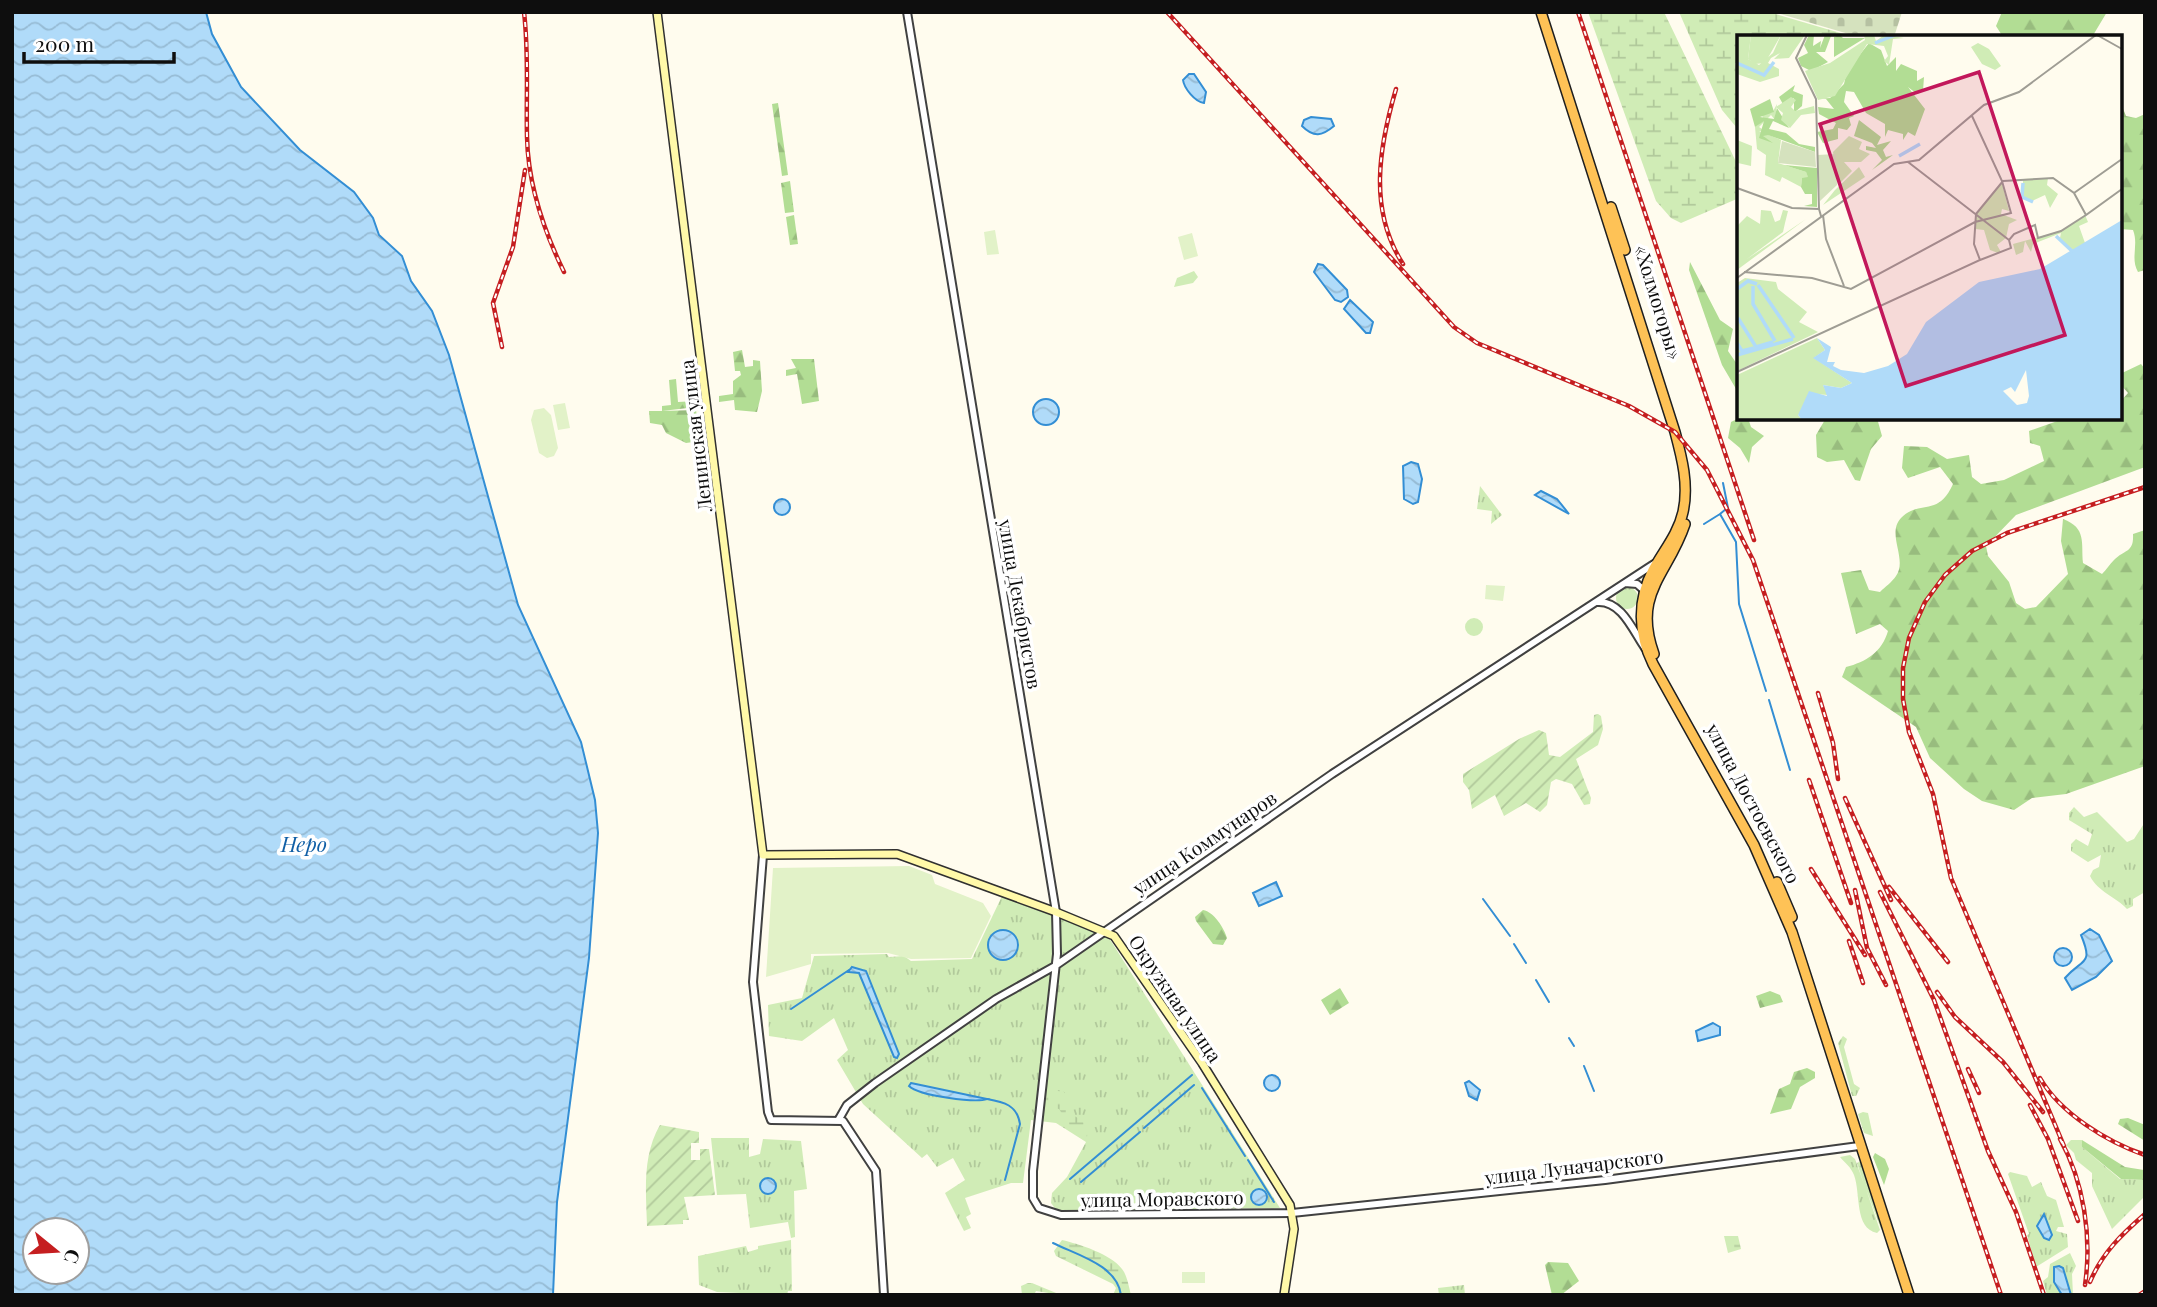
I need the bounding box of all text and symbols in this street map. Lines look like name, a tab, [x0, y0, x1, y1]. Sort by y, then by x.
scale bar	[24, 21, 175, 65]
text: 200 m	[35, 29, 94, 57]
inset map	[1737, 35, 2122, 420]
street label: «Холмогоры»	[1629, 241, 1689, 363]
street label: Ленинская улица	[673, 358, 717, 515]
street label: улица Декабристов	[993, 516, 1049, 691]
street label: улица Достоевского	[1700, 718, 1807, 888]
street label: улица Коммунаров	[1126, 784, 1281, 900]
water label: Неро	[280, 829, 327, 857]
street label: Окружная улица	[1124, 929, 1229, 1067]
street label: улица Луначарского	[1482, 1142, 1665, 1190]
street label: улица Моравского	[1079, 1184, 1244, 1212]
north arrow	[21, 1216, 91, 1286]
text: С	[59, 1246, 88, 1267]

